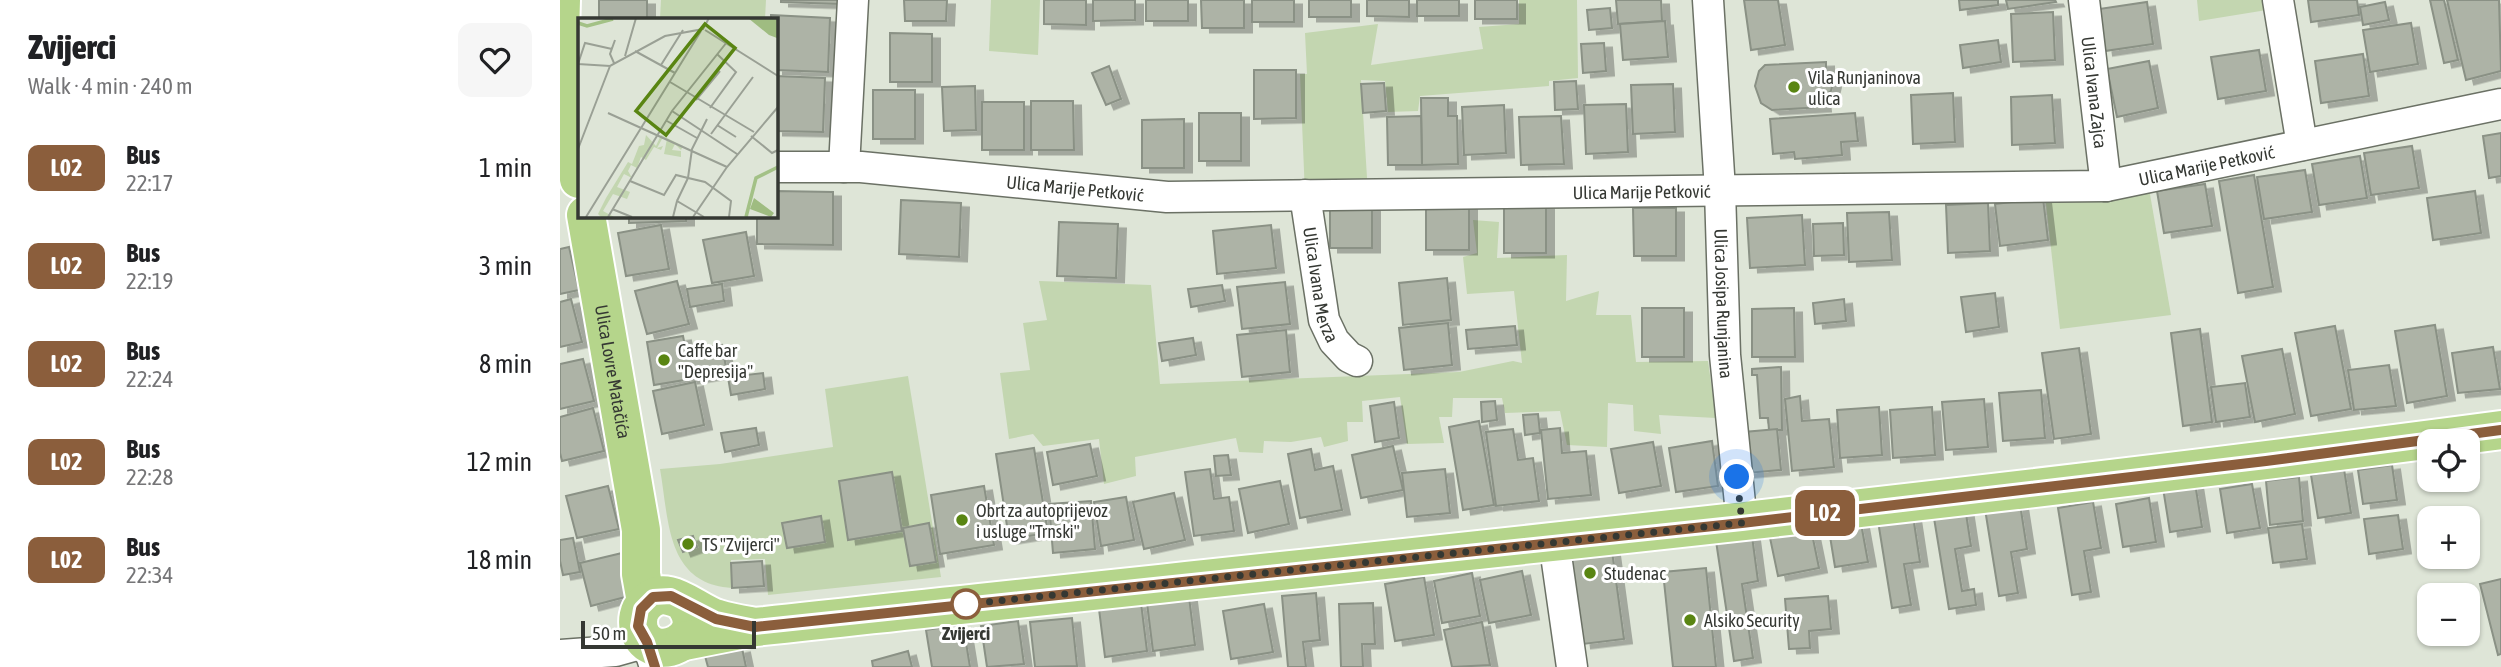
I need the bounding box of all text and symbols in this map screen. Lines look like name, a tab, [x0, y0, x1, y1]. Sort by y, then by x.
inset map	[578, 18, 777, 217]
button: heart	[458, 23, 532, 97]
text: Zvijerci	[28, 28, 116, 66]
street label: Ulica Ivana Zajca	[2078, 35, 2112, 149]
place label: Vila Runjaninova ulica	[1808, 67, 1921, 109]
text: Walk · 4 min · 240 m	[28, 73, 192, 99]
marker: Vila Runjaninova ulica	[1786, 79, 1802, 95]
text: Bus	[126, 140, 160, 170]
street label: Ulica Marije Petković	[2137, 141, 2276, 189]
text: 1 min	[479, 153, 532, 183]
text: L02	[51, 154, 82, 181]
text: 22:17	[126, 170, 173, 196]
street label: Ulica Marije Petković	[1005, 171, 1145, 205]
street label: Ulica Marije Petković	[1572, 180, 1711, 203]
street label: Ulica Ivana Merza	[1299, 225, 1343, 345]
street label: Ulica Josipa Runjanina	[1711, 228, 1738, 380]
text: Bus	[126, 238, 160, 268]
text: 3 min	[479, 251, 532, 281]
text: L02	[51, 252, 82, 279]
text: 22:19	[126, 268, 173, 294]
street label: Ulica Lovre Matačića	[591, 303, 635, 440]
text: Bus	[126, 336, 160, 366]
place label: Caffe bar "Depresija"	[678, 340, 753, 382]
text: 8 min	[479, 349, 532, 379]
text: L02	[51, 350, 82, 377]
marker: Caffe bar "Depresija"	[656, 352, 672, 368]
text: 22:24	[126, 366, 173, 392]
map controls	[2417, 429, 2480, 646]
button: locate	[2417, 429, 2480, 492]
text: Bus	[126, 434, 160, 464]
text: 12 min	[467, 447, 532, 477]
text: L02	[51, 448, 82, 475]
your location	[1719, 459, 1754, 494]
text: 22:28	[126, 464, 173, 490]
line badge: L02	[1785, 490, 1865, 536]
text: L02	[1809, 499, 1841, 526]
place label: Obrt za autoprijevoz i usluge "Trnski"	[976, 500, 1108, 542]
button: +	[2417, 506, 2480, 569]
marker: Obrt za autoprijevoz i usluge "Trnski"	[954, 512, 970, 528]
text: Bus	[126, 532, 160, 562]
place label: TS "Zvijerci"	[702, 534, 780, 555]
marker: TS "Zvijerci"	[680, 536, 696, 552]
text: 18 min	[467, 545, 532, 575]
text: L02	[51, 546, 82, 573]
text: 22:34	[126, 562, 173, 588]
place label: Studenac	[1604, 563, 1666, 584]
marker: Studenac	[1582, 565, 1598, 581]
button: −	[2417, 583, 2480, 646]
marker: Zvijerci	[951, 589, 981, 619]
place label: Alsiko Security	[1704, 610, 1800, 631]
marker: Alsiko Security	[1682, 612, 1698, 628]
scale bar	[581, 618, 756, 650]
text: 50 m	[592, 622, 626, 644]
place label: Zvijerci	[942, 623, 990, 644]

